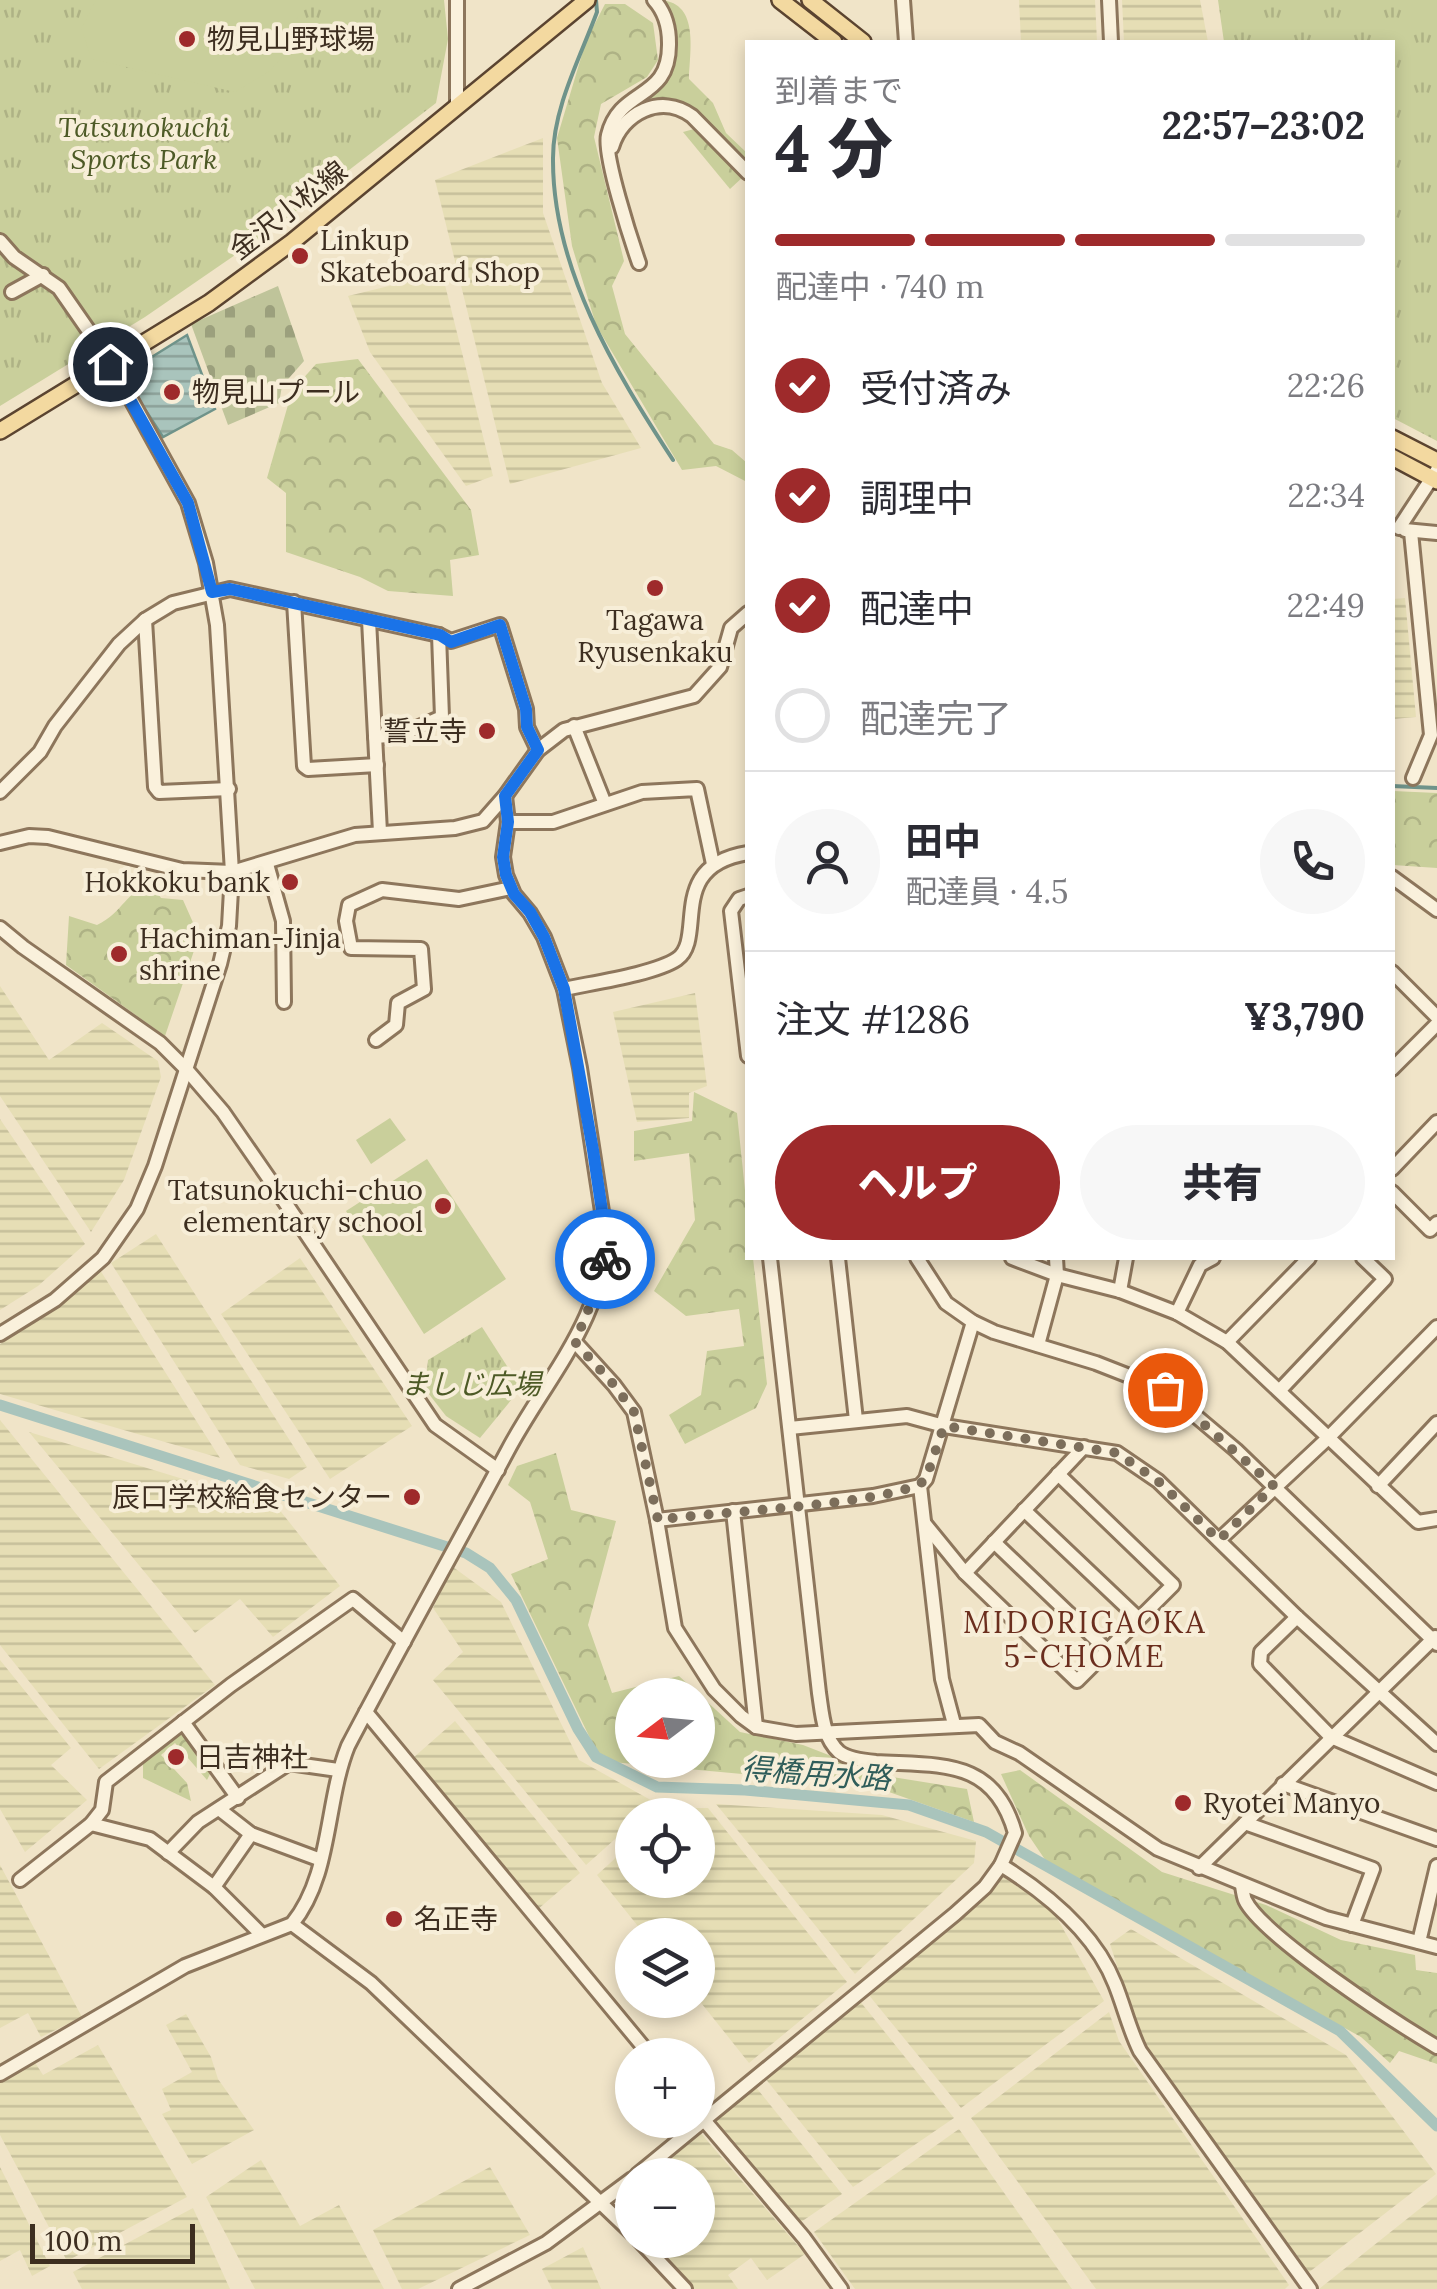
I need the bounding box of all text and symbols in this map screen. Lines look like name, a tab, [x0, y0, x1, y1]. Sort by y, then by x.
place label: 物見山野球場	[207, 21, 375, 57]
marker: 物見山野球場	[176, 28, 198, 50]
text: 到着まで	[775, 70, 903, 111]
text: 22:57–23:02	[1162, 101, 1365, 149]
text: 4 分	[775, 107, 893, 190]
park label: Tatsunokuchi Sports Park	[58, 109, 230, 177]
street label: 金沢小松線	[222, 153, 354, 267]
place label: Linkup Skateboard Shop	[320, 222, 540, 290]
marker: Linkup Skateboard Shop	[289, 245, 311, 267]
text: 配達中 · 740 m	[775, 266, 984, 307]
pin	[68, 322, 153, 407]
icon: home	[83, 337, 138, 392]
icon: check	[775, 358, 830, 413]
text: 受付済み	[860, 364, 1012, 412]
text: 22:26	[1287, 365, 1365, 406]
place label: 物見山プール	[192, 374, 360, 410]
marker: 物見山プール	[161, 381, 183, 403]
icon: check	[775, 468, 830, 523]
text: 調理中	[860, 474, 974, 522]
text: 22:34	[1287, 475, 1365, 516]
marker: Tagawa Ryusenkaku	[644, 577, 666, 599]
icon: check	[775, 578, 830, 633]
text: 配達中	[860, 584, 974, 632]
text: 22:49	[1287, 585, 1365, 626]
place label: Tagawa Ryusenkaku	[577, 602, 733, 670]
text: 配達完了	[860, 694, 1012, 742]
place label: 誓立寺	[383, 713, 467, 749]
marker: 誓立寺	[476, 720, 498, 742]
button: person	[775, 809, 880, 914]
button: phone	[1260, 809, 1365, 914]
text: 田中	[905, 817, 981, 865]
place label: Hokkoku bank	[84, 864, 270, 900]
marker: Hokkoku bank	[279, 871, 301, 893]
text: 配達員 · 4.5	[905, 871, 1069, 912]
place label: Hachiman-Jinja shrine	[139, 920, 341, 988]
marker: Hachiman-Jinja shrine	[108, 943, 130, 965]
text: ¥3,790	[1244, 992, 1365, 1040]
text: 注文 #1286	[775, 995, 970, 1043]
button: ヘルプ	[775, 1125, 1060, 1240]
button: 共有	[1080, 1125, 1365, 1240]
place label: Tatsunokuchi-chuo elementary school	[168, 1172, 423, 1240]
marker: Tatsunokuchi-chuo elementary school	[432, 1195, 454, 1217]
courier	[555, 1209, 655, 1309]
icon: bike	[578, 1232, 633, 1287]
pin	[1123, 1348, 1208, 1433]
icon: bag	[1138, 1363, 1193, 1418]
park label: ましじ広場	[401, 1366, 544, 1402]
place label: 辰口学校給食センター	[112, 1479, 392, 1515]
marker: 辰口学校給食センター	[401, 1486, 423, 1508]
district label: MIDORIGAOKA 5-CHOME	[963, 1603, 1207, 1675]
north arrow	[615, 1678, 715, 1778]
map controls	[615, 1678, 715, 2258]
place label: 日吉神社	[196, 1739, 308, 1775]
marker: 日吉神社	[165, 1746, 187, 1768]
water label: 得橋用水路	[740, 1749, 895, 1797]
place label: Ryotei Manyo	[1203, 1785, 1380, 1821]
marker: Ryotei Manyo	[1172, 1792, 1194, 1814]
button: locate	[615, 1798, 715, 1898]
place label: 名正寺	[414, 1901, 498, 1937]
marker: 名正寺	[383, 1908, 405, 1930]
button: layers	[615, 1918, 715, 2018]
button: +	[615, 2038, 715, 2138]
button: −	[615, 2158, 715, 2258]
scale bar	[30, 2219, 195, 2264]
text: 100 m	[45, 2223, 122, 2259]

